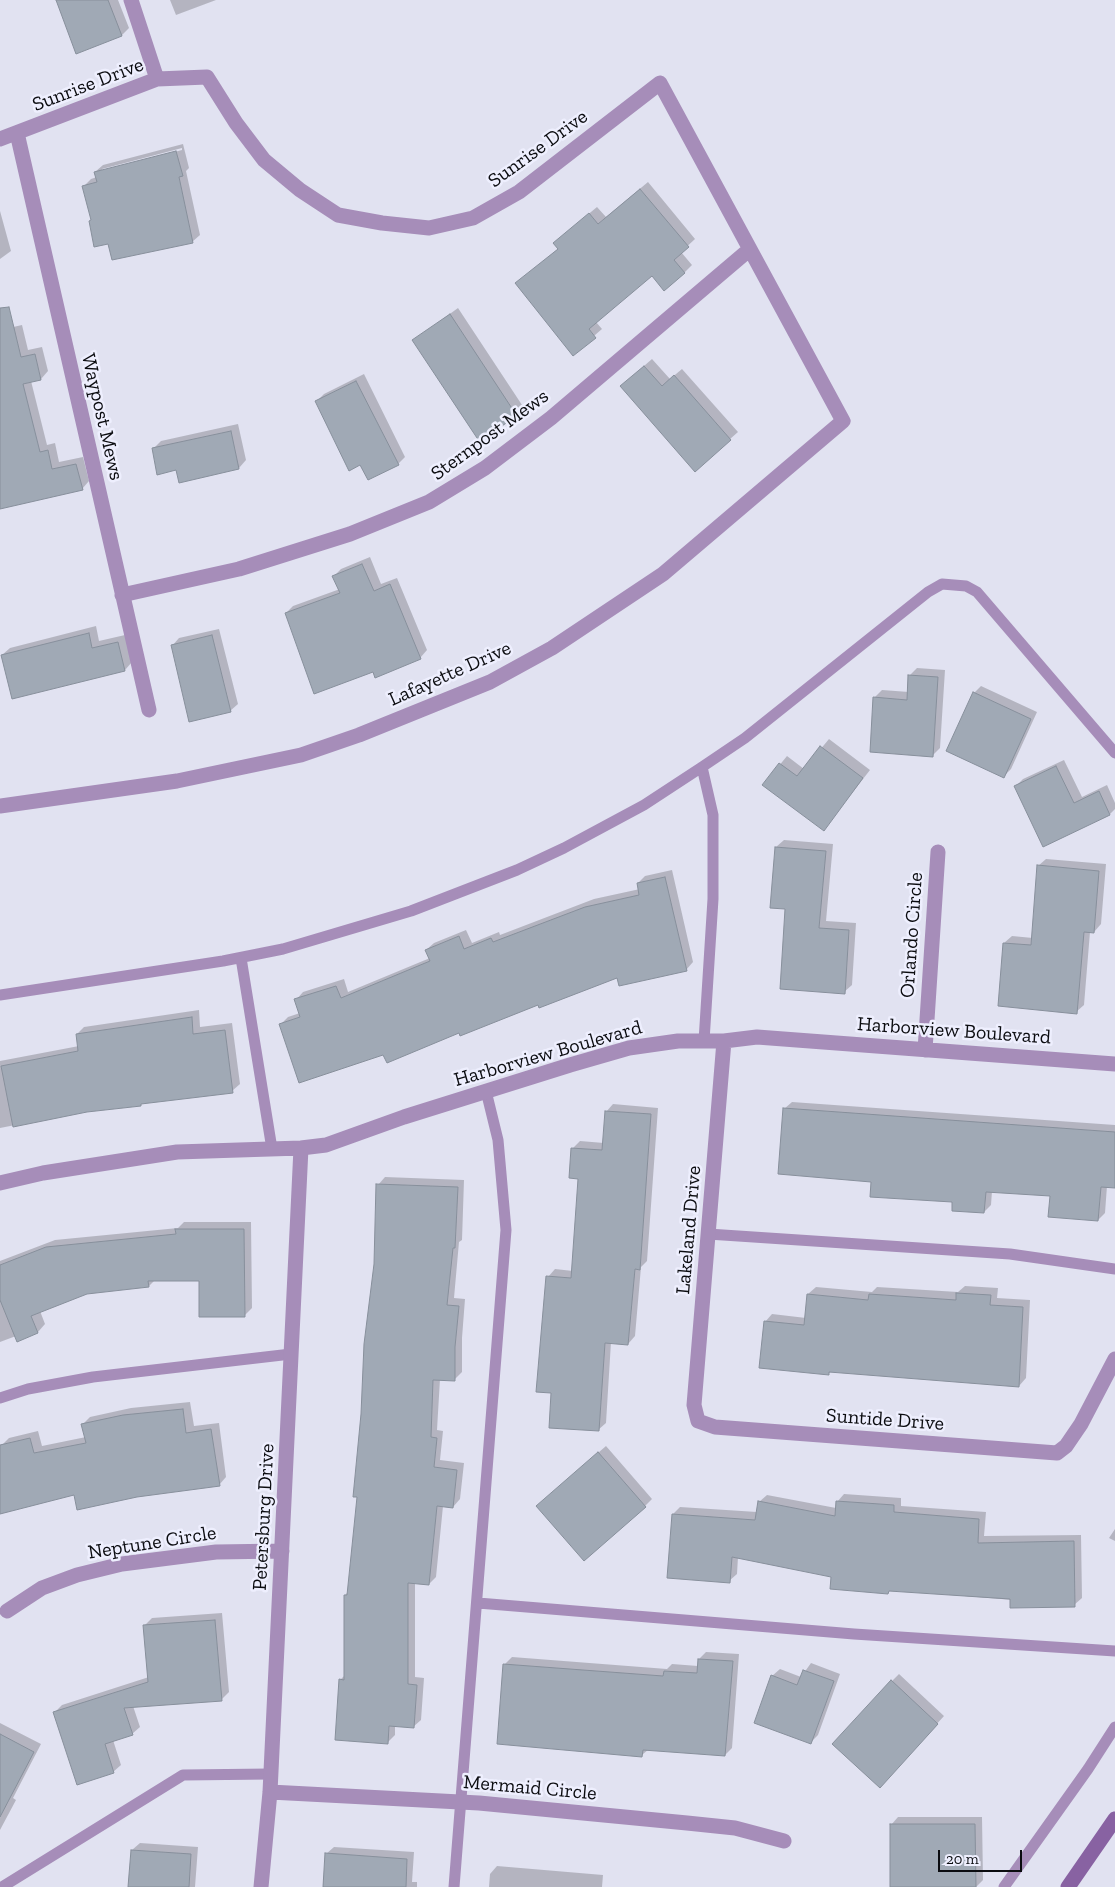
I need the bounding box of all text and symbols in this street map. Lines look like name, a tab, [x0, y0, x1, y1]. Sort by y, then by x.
street label: Sunrise Drive	[29, 53, 147, 117]
street label: Sunrise Drive	[484, 105, 592, 193]
street label: Waypost Mews	[76, 351, 128, 483]
street label: Sternpost Mews	[426, 384, 554, 486]
street label: Lafayette Drive	[385, 636, 515, 712]
street label: Orlando Circle	[896, 871, 928, 999]
street label: Harborview Boulevard	[856, 1012, 1052, 1050]
street label: Harborview Boulevard	[451, 1016, 645, 1092]
street label: Lakeland Drive	[671, 1165, 707, 1295]
street label: Suntide Drive	[825, 1404, 945, 1436]
street label: Petersburg Drive	[248, 1443, 280, 1591]
street label: Neptune Circle	[86, 1521, 218, 1565]
street label: Mermaid Circle	[462, 1770, 598, 1806]
scale bar	[940, 1840, 1024, 1872]
text: 20 m	[946, 1850, 979, 1868]

